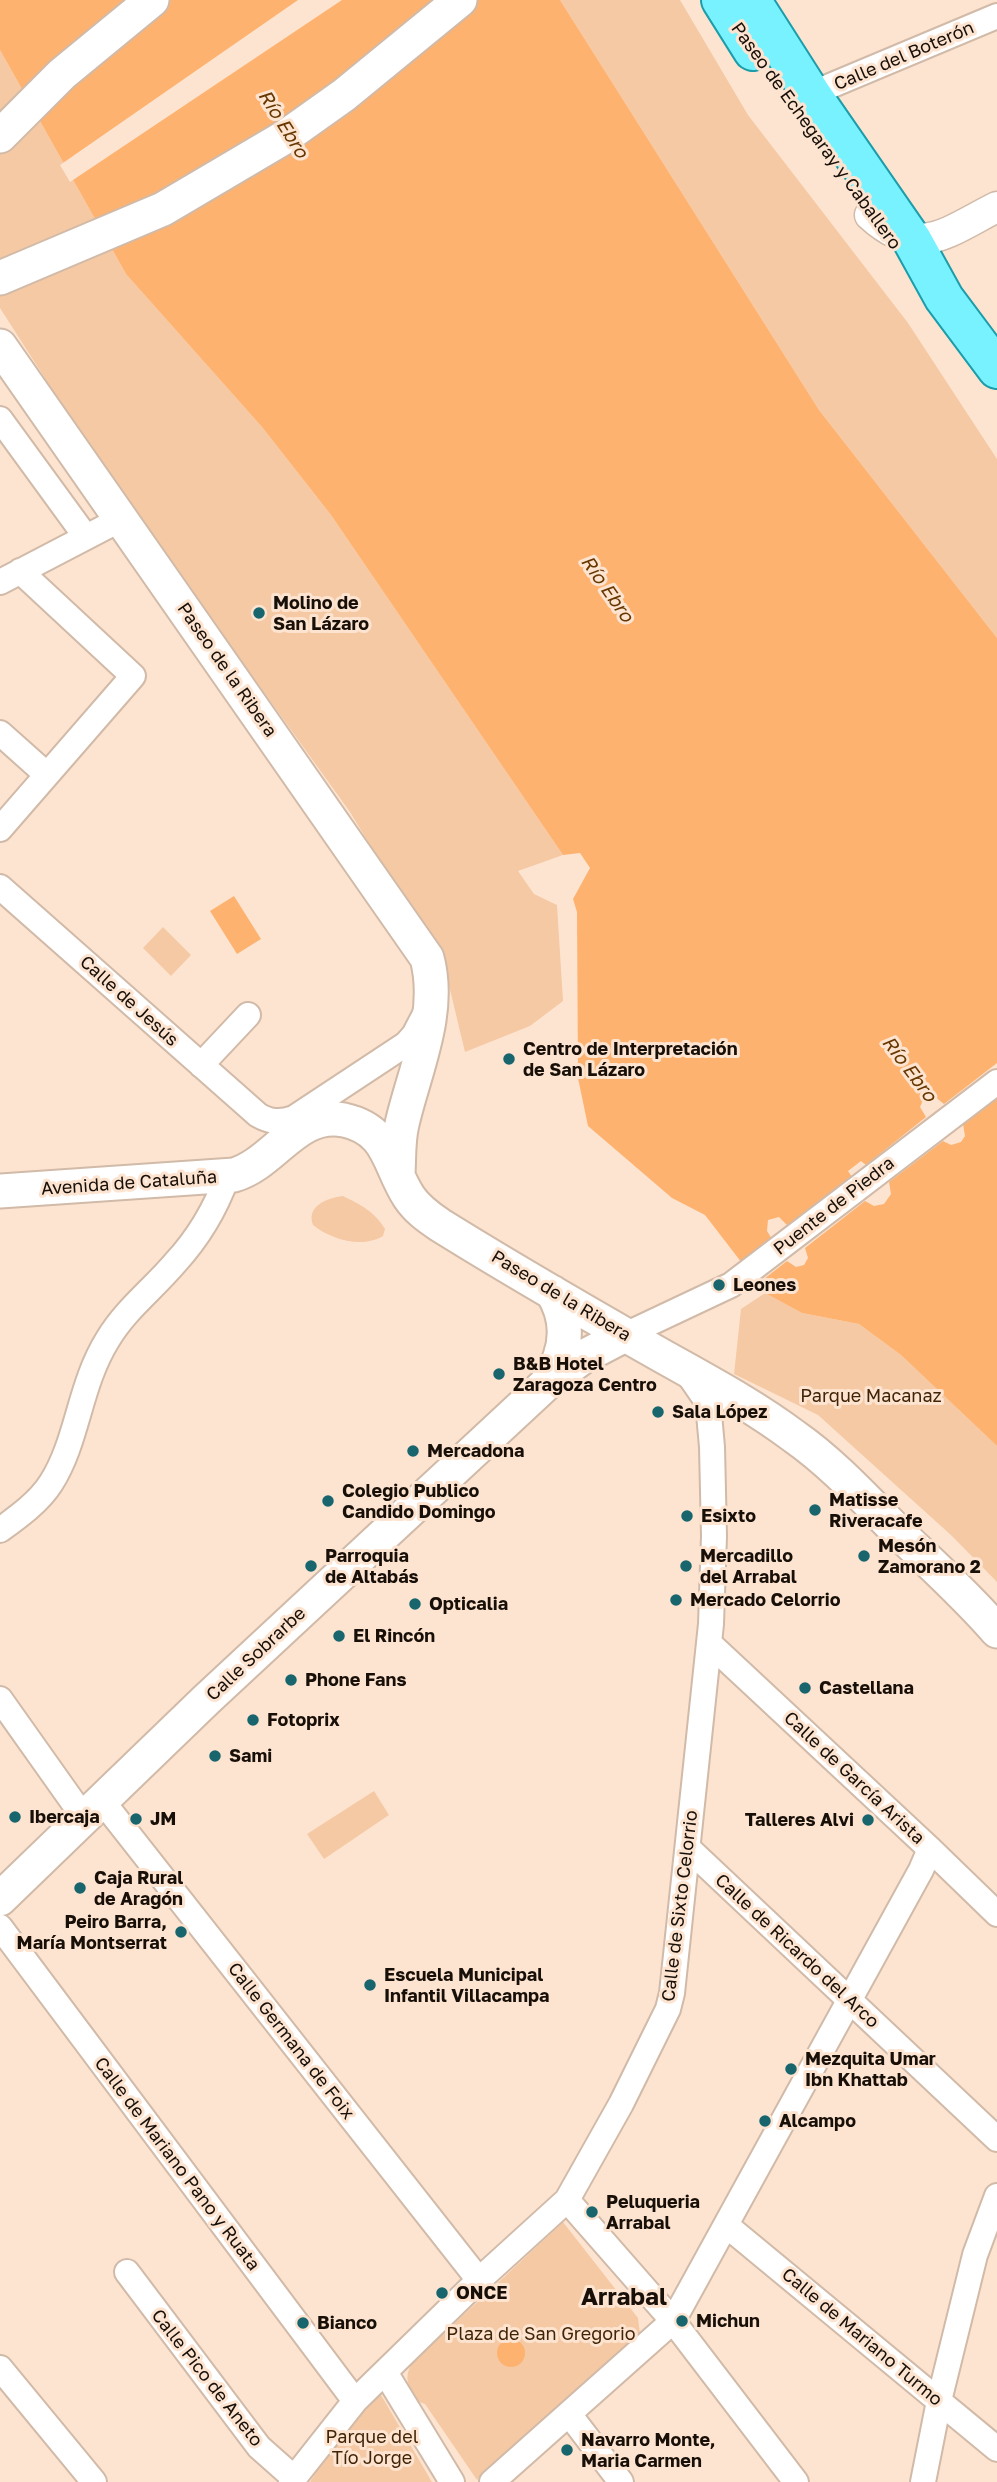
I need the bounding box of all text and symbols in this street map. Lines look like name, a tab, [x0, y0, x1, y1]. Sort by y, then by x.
street label: Calle del Boterón	[831, 17, 977, 95]
street label: Paseo de Echegaray y Caballero	[726, 18, 906, 254]
water label: Río Ebro	[253, 86, 313, 162]
water label: Río Ebro	[576, 551, 638, 627]
place label: Molino de San Lázaro	[273, 592, 369, 634]
street label: Paseo de la Ribera	[173, 599, 281, 741]
marker: Molino de San Lázaro	[251, 605, 267, 621]
street label: Calle de Jesús	[75, 951, 183, 1051]
water label: Río Ebro	[877, 1032, 941, 1106]
place label: Centro de Interpretación de San Lázaro	[523, 1038, 738, 1080]
marker: Centro de Interpretación de San Lázaro	[501, 1051, 517, 1067]
street label: Puente de Piedra	[769, 1152, 899, 1260]
street label: Avenida de Cataluña	[40, 1166, 218, 1200]
street label: Paseo de la Ribera	[487, 1246, 635, 1346]
place label: Leones	[733, 1274, 796, 1296]
marker: Leones	[711, 1277, 727, 1293]
place label: B&B Hotel Zaragoza Centro	[513, 1353, 657, 1396]
marker: B&B Hotel Zaragoza Centro	[491, 1366, 507, 1382]
park label: Parque Macanaz	[800, 1385, 942, 1407]
place label: Sala López	[672, 1401, 767, 1423]
marker: Sala López	[650, 1404, 666, 1420]
place label: Mercadona	[427, 1440, 524, 1462]
marker: Mercadona	[405, 1443, 421, 1459]
place label: Colegio Publico Candido Domingo	[342, 1480, 496, 1522]
place label: Matisse Riveracafe	[829, 1489, 923, 1532]
marker: Colegio Publico Candido Domingo	[320, 1493, 336, 1509]
marker: Matisse Riveracafe	[807, 1502, 823, 1518]
place label: Esixto	[701, 1505, 756, 1527]
marker: Esixto	[679, 1508, 695, 1524]
place label: Mesón Zamorano 2	[878, 1535, 981, 1578]
place label: Parroquia de Altabás	[325, 1545, 419, 1588]
place label: Mercadillo del Arrabal	[700, 1545, 797, 1588]
marker: Mesón Zamorano 2	[856, 1548, 872, 1564]
marker: Parroquia de Altabás	[303, 1558, 319, 1574]
marker: Mercadillo del Arrabal	[678, 1558, 694, 1574]
place label: Mercado Celorrio	[690, 1589, 840, 1611]
marker: Mercado Celorrio	[668, 1592, 684, 1608]
place label: Opticalia	[429, 1593, 508, 1615]
marker: Opticalia	[407, 1596, 423, 1612]
street label: Calle Sobrarbe	[202, 1603, 310, 1705]
place label: El Rincón	[353, 1625, 435, 1647]
marker: El Rincón	[331, 1628, 347, 1644]
place label: Phone Fans	[305, 1669, 407, 1691]
marker: Phone Fans	[283, 1672, 299, 1688]
place label: Castellana	[819, 1677, 914, 1699]
marker: Castellana	[797, 1680, 813, 1696]
street label: Calle de García Arista	[779, 1707, 929, 1849]
place label: Fotoprix	[267, 1709, 340, 1731]
marker: Fotoprix	[245, 1712, 261, 1728]
place label: Sami	[229, 1745, 272, 1767]
marker: Sami	[207, 1748, 223, 1764]
place label: Ibercaja	[29, 1806, 100, 1828]
place label: JM	[150, 1808, 176, 1830]
marker: Ibercaja	[7, 1809, 23, 1825]
street label: Calle de Sixto Celorrio	[658, 1809, 702, 2003]
place label: Talleres Alvi	[745, 1809, 854, 1831]
marker: JM	[128, 1811, 144, 1827]
marker: Talleres Alvi	[860, 1812, 876, 1828]
place label: Caja Rural de Aragón	[94, 1867, 183, 1910]
street label: Calle de Ricardo del Arco	[711, 1869, 883, 2033]
marker: Caja Rural de Aragón	[72, 1880, 88, 1896]
place label: Peiro Barra, María Montserrat	[17, 1911, 167, 1954]
marker: Peiro Barra, María Montserrat	[173, 1924, 189, 1940]
street label: Calle Germana de Foix	[223, 1958, 359, 2124]
place label: Escuela Municipal Infantil Villacampa	[384, 1964, 549, 2007]
marker: Escuela Municipal Infantil Villacampa	[362, 1977, 378, 1993]
place label: Mezquita Umar Ibn Khattab	[805, 2048, 936, 2090]
street label: Calle de Mariano Pano y Ruata	[90, 2053, 264, 2275]
marker: Mezquita Umar Ibn Khattab	[783, 2061, 799, 2077]
place label: Alcampo	[779, 2110, 856, 2132]
marker: Alcampo	[757, 2113, 773, 2129]
place label: Peluqueria Arrabal	[606, 2191, 700, 2234]
marker: Peluqueria Arrabal	[584, 2204, 600, 2220]
street label: Calle de Mariano Turmo	[777, 2264, 947, 2410]
place label: ONCE	[456, 2282, 508, 2304]
district label: Arrabal	[581, 2283, 667, 2311]
marker: ONCE	[434, 2285, 450, 2301]
street label: Calle Pico de Aneto	[147, 2305, 267, 2451]
place label: Michun	[696, 2310, 760, 2332]
place label: Bianco	[317, 2312, 377, 2334]
marker: Michun	[674, 2313, 690, 2329]
marker: Bianco	[295, 2315, 311, 2331]
park label: Plaza de San Gregorio	[446, 2323, 636, 2345]
park label: Parque del Tío Jorge	[326, 2426, 418, 2468]
place label: Navarro Monte, Maria Carmen	[581, 2429, 716, 2472]
marker: Navarro Monte, Maria Carmen	[559, 2442, 575, 2458]

